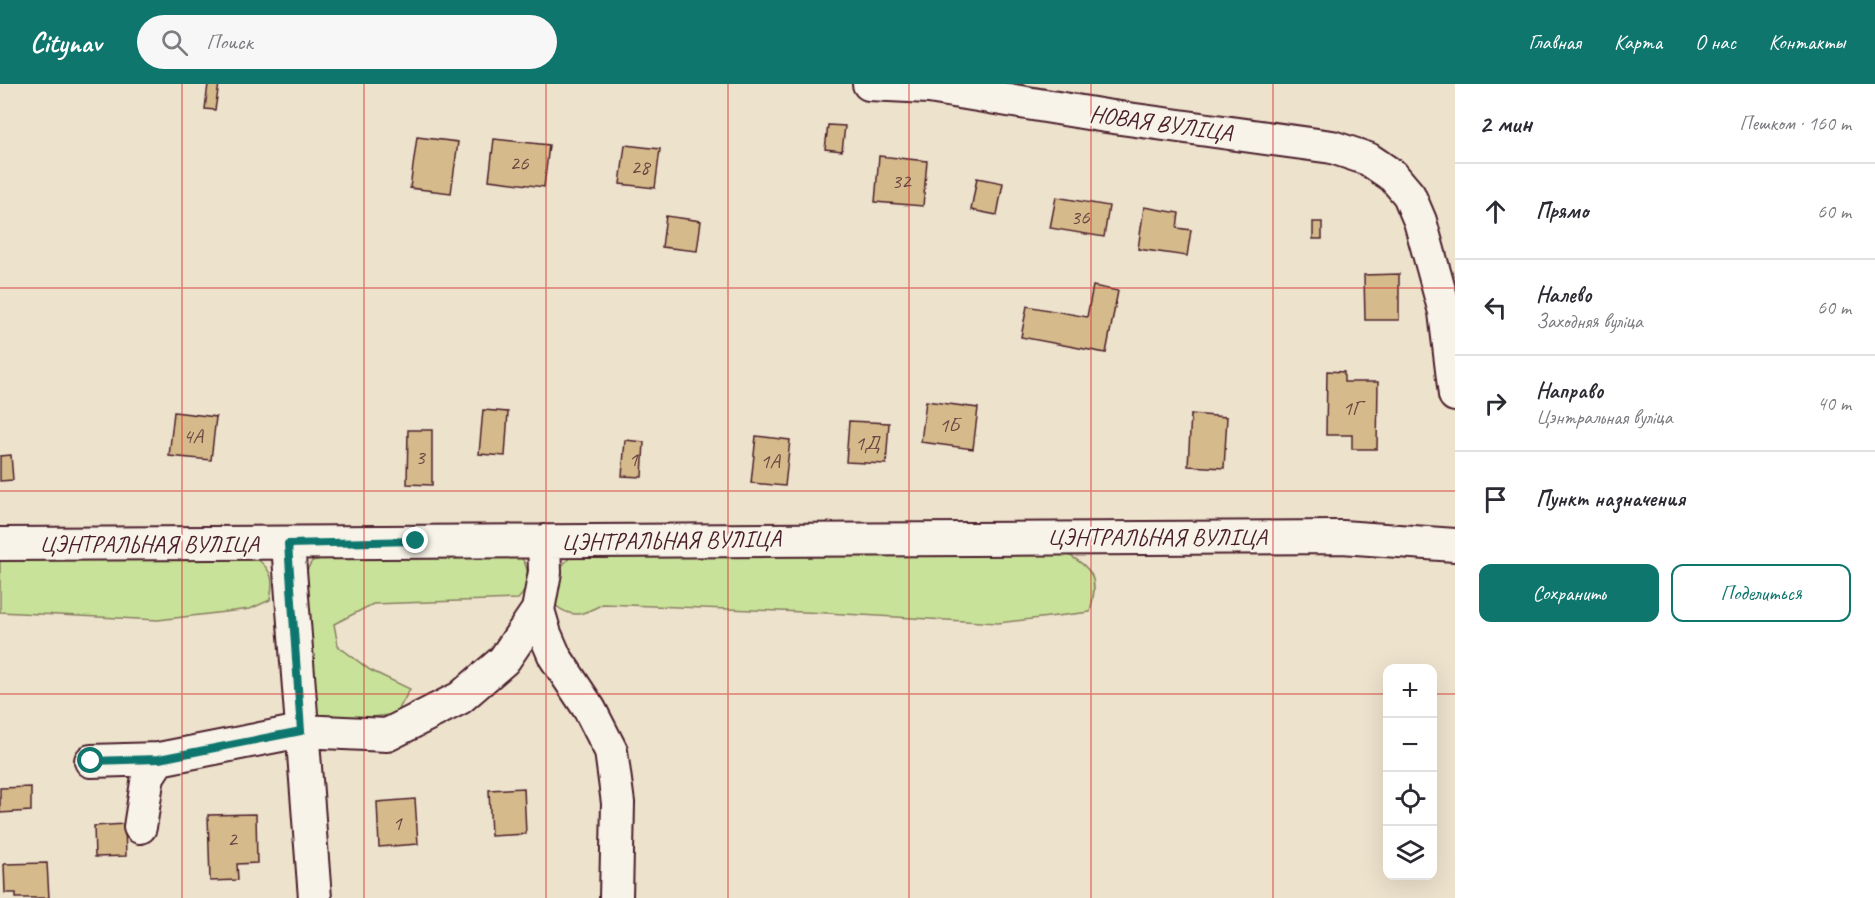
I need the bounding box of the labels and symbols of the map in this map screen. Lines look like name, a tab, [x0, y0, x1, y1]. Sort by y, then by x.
street label: НОВАЯ ВУЛІЦА	[1088, 98, 1235, 148]
house number: 26	[510, 150, 529, 176]
house number: 28	[631, 154, 652, 180]
house number: 32	[892, 168, 912, 194]
house number: 36	[1071, 204, 1090, 230]
house number: 1Г	[1342, 395, 1366, 421]
house number: 1Б	[939, 412, 962, 438]
house number: 4А	[183, 423, 204, 449]
house number: 1Д	[855, 430, 881, 456]
house number: 3	[415, 444, 426, 470]
house number: 1	[628, 446, 639, 472]
house number: 1А	[760, 448, 781, 474]
street label: ЦЭНТРАЛЬНАЯ ВУЛІЦА	[1047, 522, 1268, 552]
street label: ЦЭНТРАЛЬНАЯ ВУЛІЦА	[561, 523, 782, 557]
route end	[402, 527, 428, 553]
street label: ЦЭНТРАЛЬНАЯ ВУЛІЦА	[39, 529, 260, 559]
route start	[77, 747, 103, 773]
house number: 1	[392, 810, 403, 836]
house number: 2	[227, 826, 238, 852]

